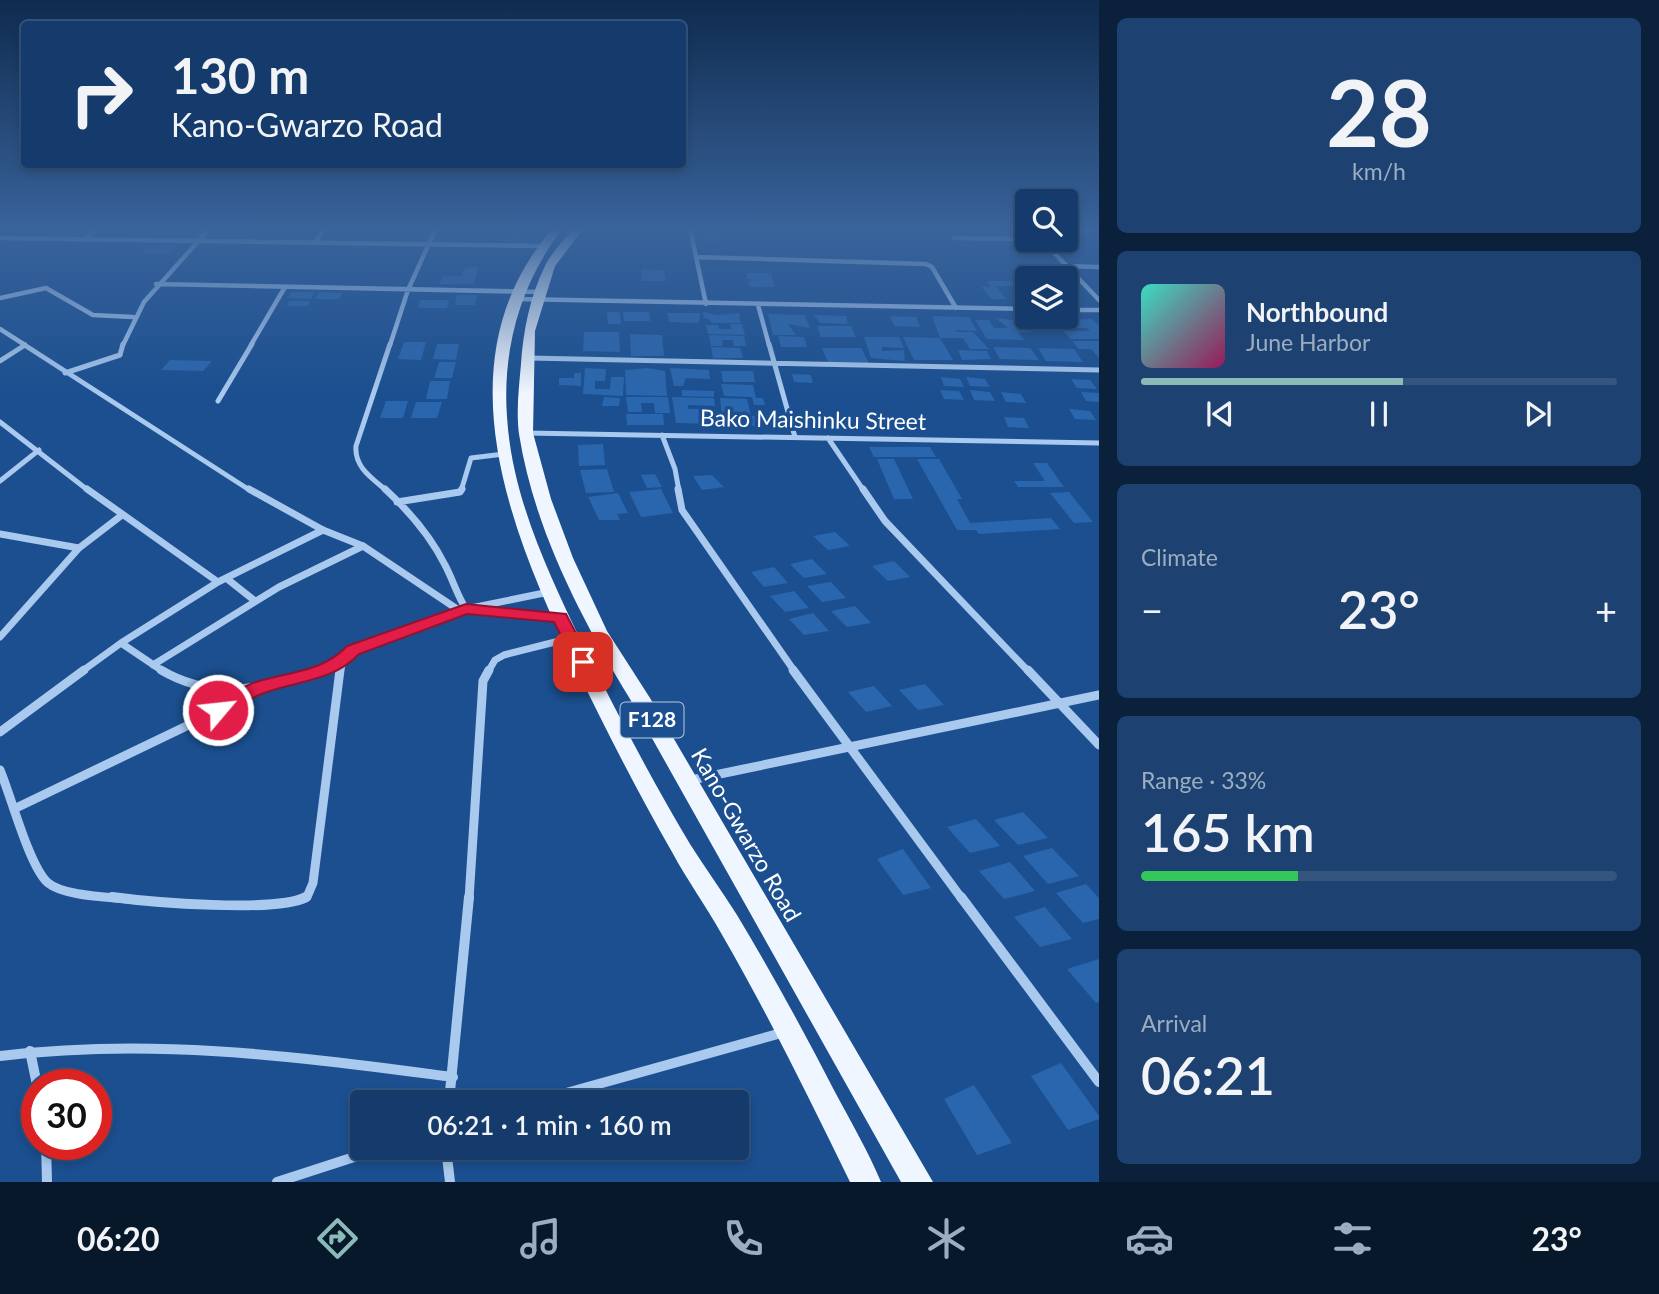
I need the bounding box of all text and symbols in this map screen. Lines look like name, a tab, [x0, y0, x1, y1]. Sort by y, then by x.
text: 130 m	[171, 46, 309, 104]
icon: right	[56, 49, 147, 140]
text: 28	[1326, 57, 1432, 166]
text: Kano-Gwarzo Road	[171, 105, 443, 144]
text: km/h	[1352, 157, 1406, 185]
map controls	[1015, 189, 1078, 329]
button: search	[1015, 189, 1078, 252]
button: layers	[1015, 266, 1078, 329]
text: Northbound	[1246, 296, 1388, 328]
text: June Harbor	[1246, 328, 1370, 356]
icon: previous	[1201, 395, 1239, 433]
icon: pause	[1360, 395, 1398, 433]
icon: next	[1519, 395, 1557, 433]
street label: Bako Maishinku Street	[700, 403, 927, 435]
text: Climate	[1141, 543, 1218, 571]
text: 23°	[1338, 578, 1420, 640]
text: −	[1141, 587, 1163, 633]
text: +	[1595, 587, 1617, 633]
pin	[553, 632, 613, 692]
icon: arrive	[564, 643, 602, 681]
position arrow	[181, 673, 255, 747]
road number: F128	[620, 702, 684, 738]
street label: Kano-Gwarzo Road	[686, 743, 808, 926]
text: Range · 33%	[1141, 766, 1266, 794]
text: 165 km	[1141, 801, 1315, 863]
text: Arrival	[1141, 1009, 1207, 1037]
text: 06:21	[1141, 1044, 1275, 1106]
speed limit sign: 30	[21, 1069, 112, 1160]
text: 06:21 · 1 min · 160 m	[427, 1109, 672, 1141]
icon: directions	[313, 1214, 362, 1263]
icon: music	[516, 1214, 565, 1263]
icon: phone	[719, 1214, 768, 1263]
icon: climate	[922, 1214, 971, 1263]
icon: car	[1125, 1214, 1174, 1263]
icon: filters	[1328, 1214, 1377, 1263]
text: 06:20	[77, 1219, 159, 1258]
text: 23°	[1531, 1219, 1582, 1258]

